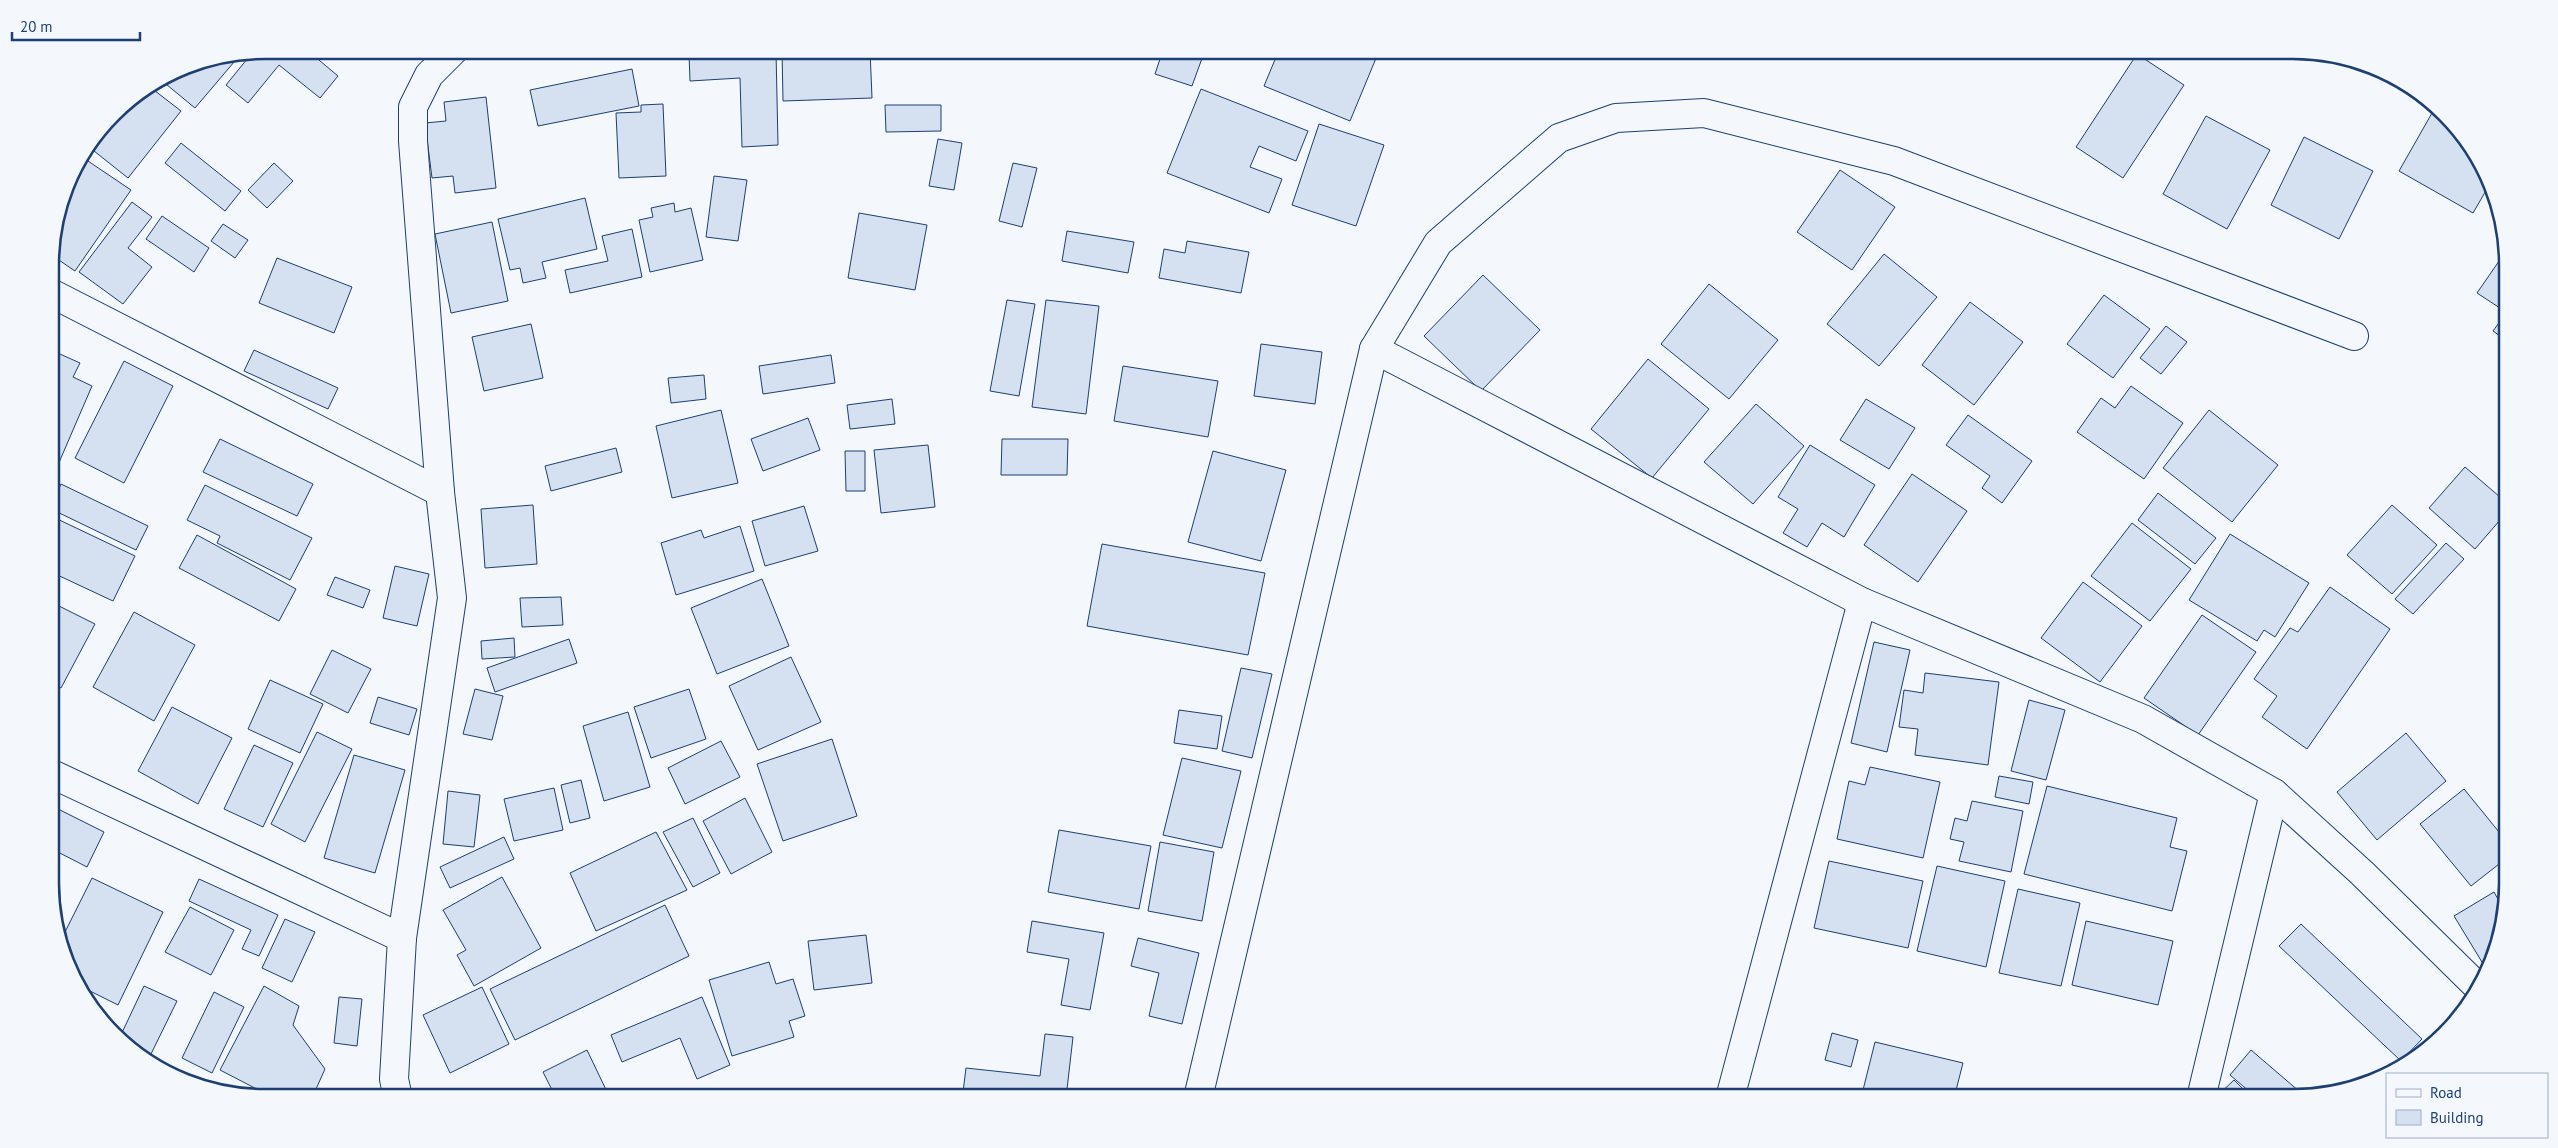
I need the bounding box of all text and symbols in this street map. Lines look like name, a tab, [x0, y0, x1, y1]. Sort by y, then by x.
scale bar	[12, 10, 140, 42]
text: 20 m	[20, 17, 53, 36]
legend	[2386, 1073, 2548, 1138]
text: Road	[2430, 1083, 2462, 1102]
text: Building	[2430, 1108, 2484, 1127]

